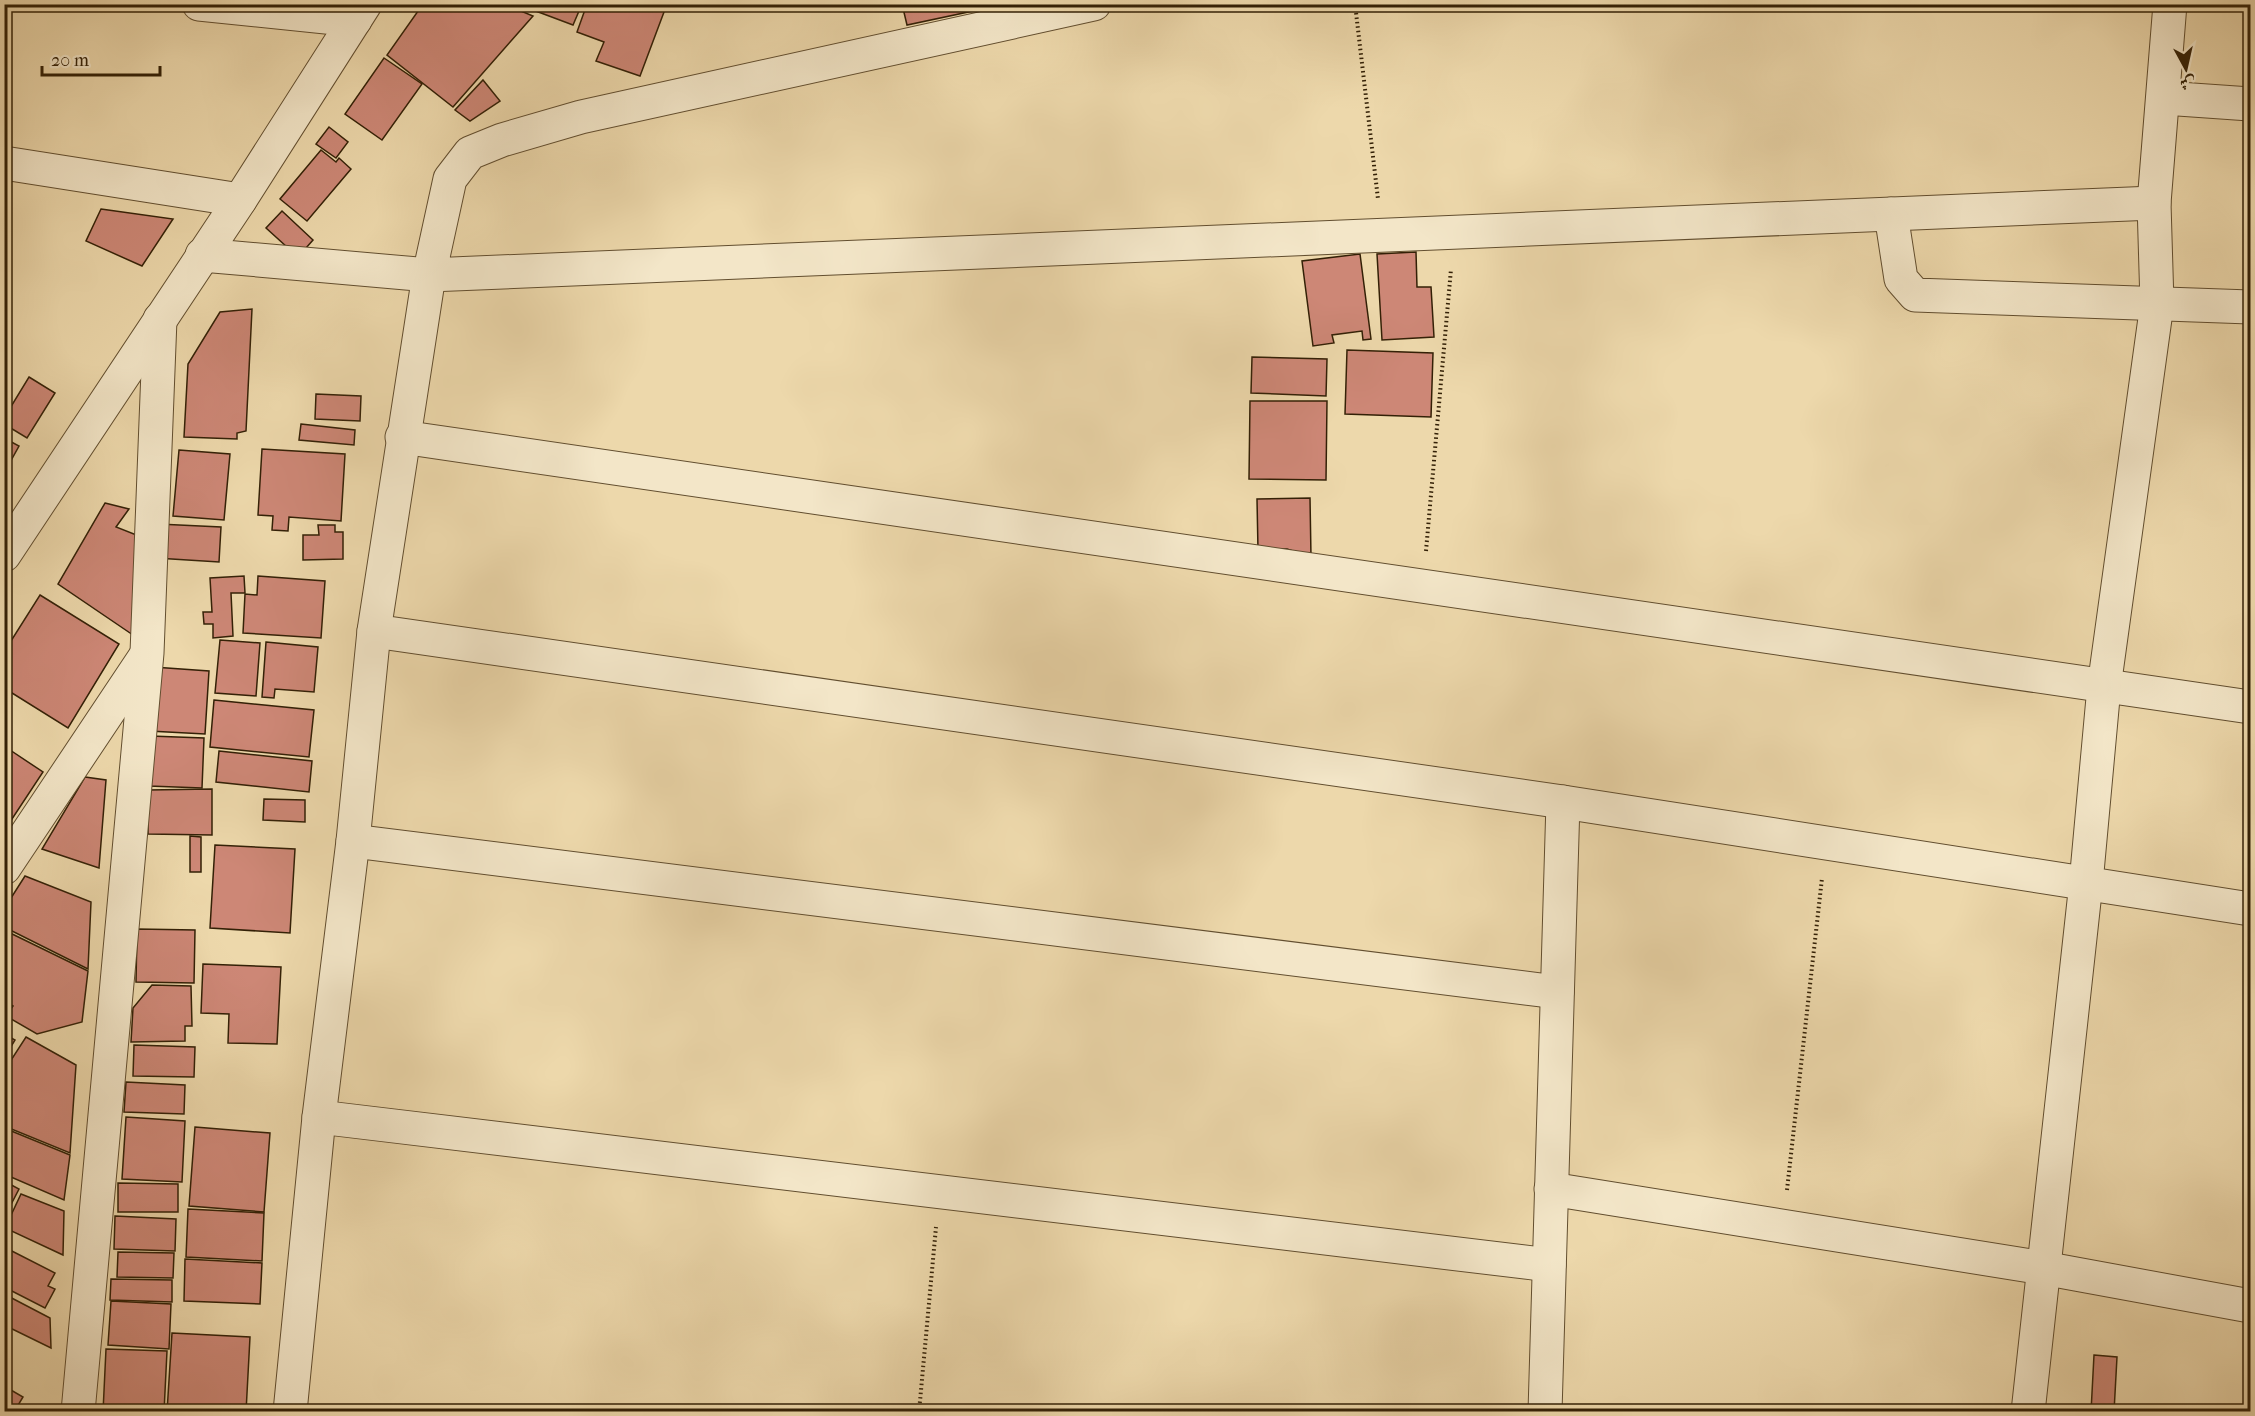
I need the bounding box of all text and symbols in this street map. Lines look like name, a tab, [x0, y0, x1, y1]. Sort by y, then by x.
scale bar	[42, 39, 160, 77]
north arrow	[2156, 39, 2216, 99]
text: 20 m	[51, 50, 89, 71]
text: ش	[2179, 73, 2197, 94]

